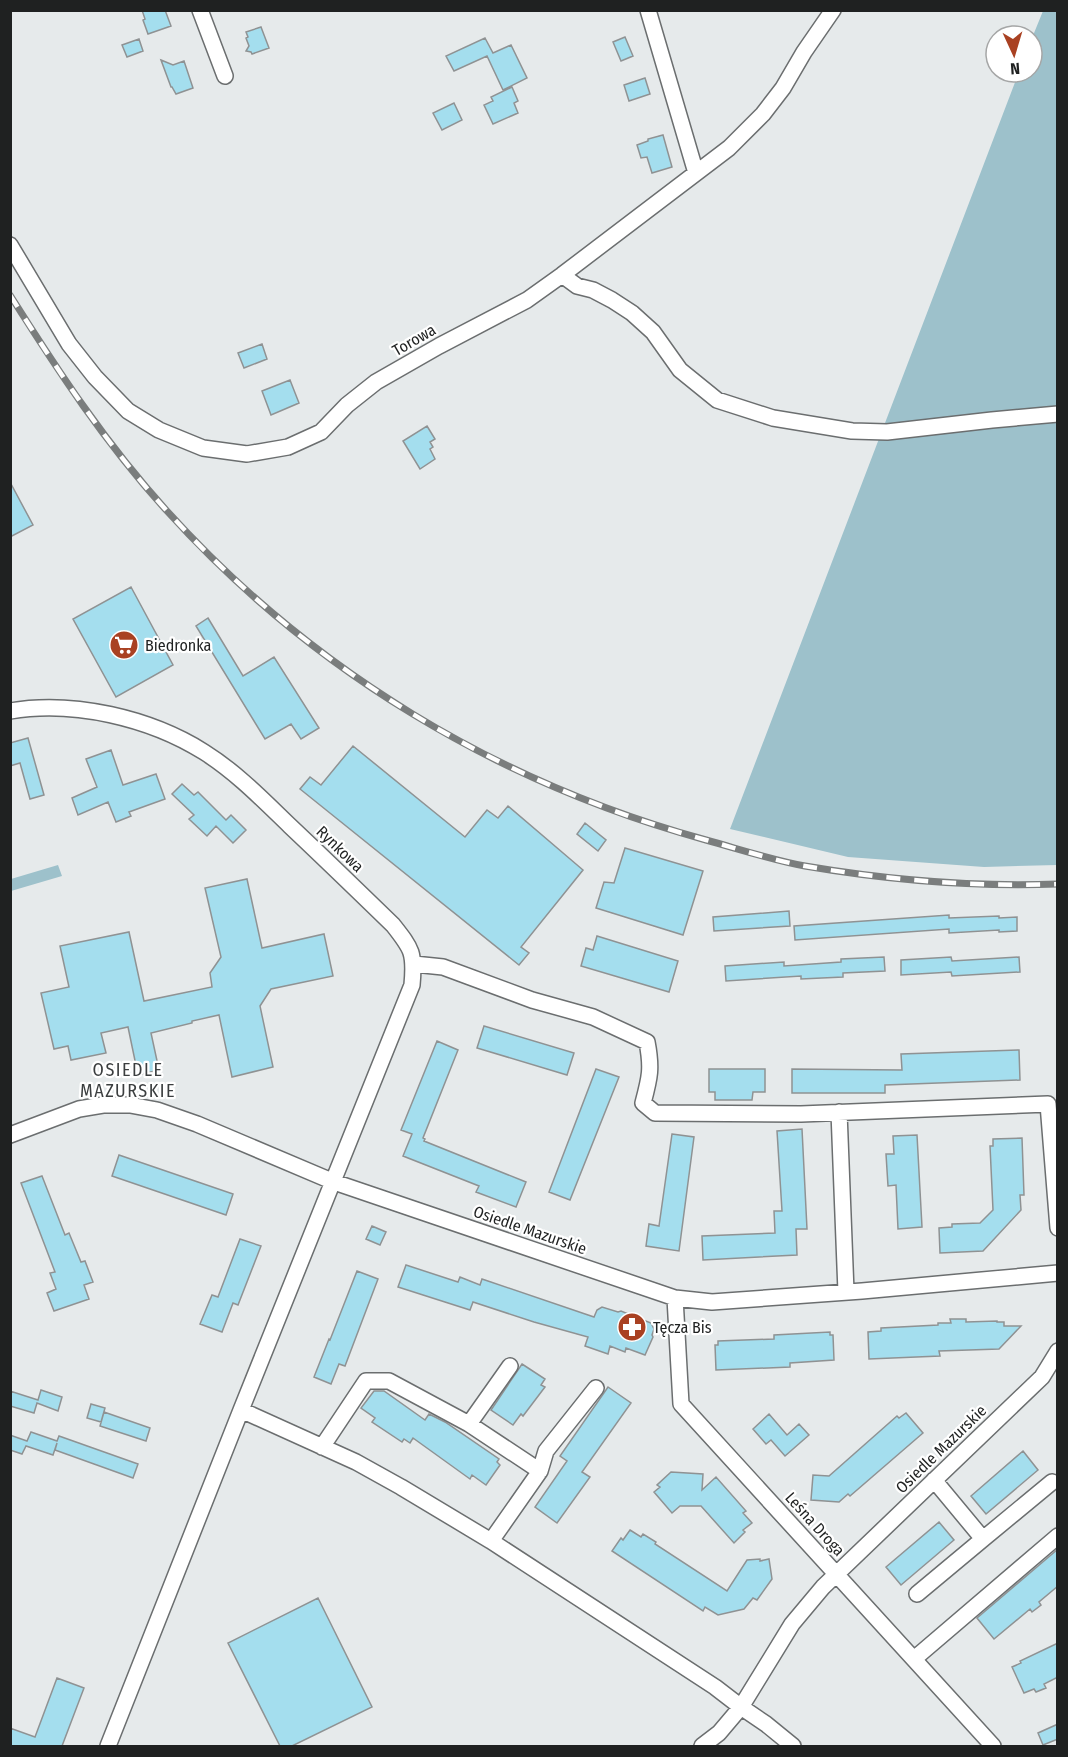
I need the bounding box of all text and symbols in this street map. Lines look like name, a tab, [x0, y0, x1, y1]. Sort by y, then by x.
north arrow	[984, 24, 1044, 84]
text: N	[1010, 59, 1020, 78]
street label: Torowa	[389, 320, 439, 360]
supermarket icon: Biedronka	[108, 629, 140, 661]
place label: Biedronka	[145, 636, 211, 655]
street label: Rynkowa	[312, 822, 368, 876]
district label: OSIEDLE MAZURSKIE	[80, 1059, 176, 1102]
street label: Osiedle Mazurskie	[471, 1202, 589, 1258]
pharmacy icon: Tęcza Bis	[616, 1311, 648, 1343]
place label: Tęcza Bis	[653, 1318, 712, 1337]
street label: Osiedle Mazurskie	[892, 1401, 990, 1497]
street label: Leśna Droga	[781, 1488, 849, 1560]

